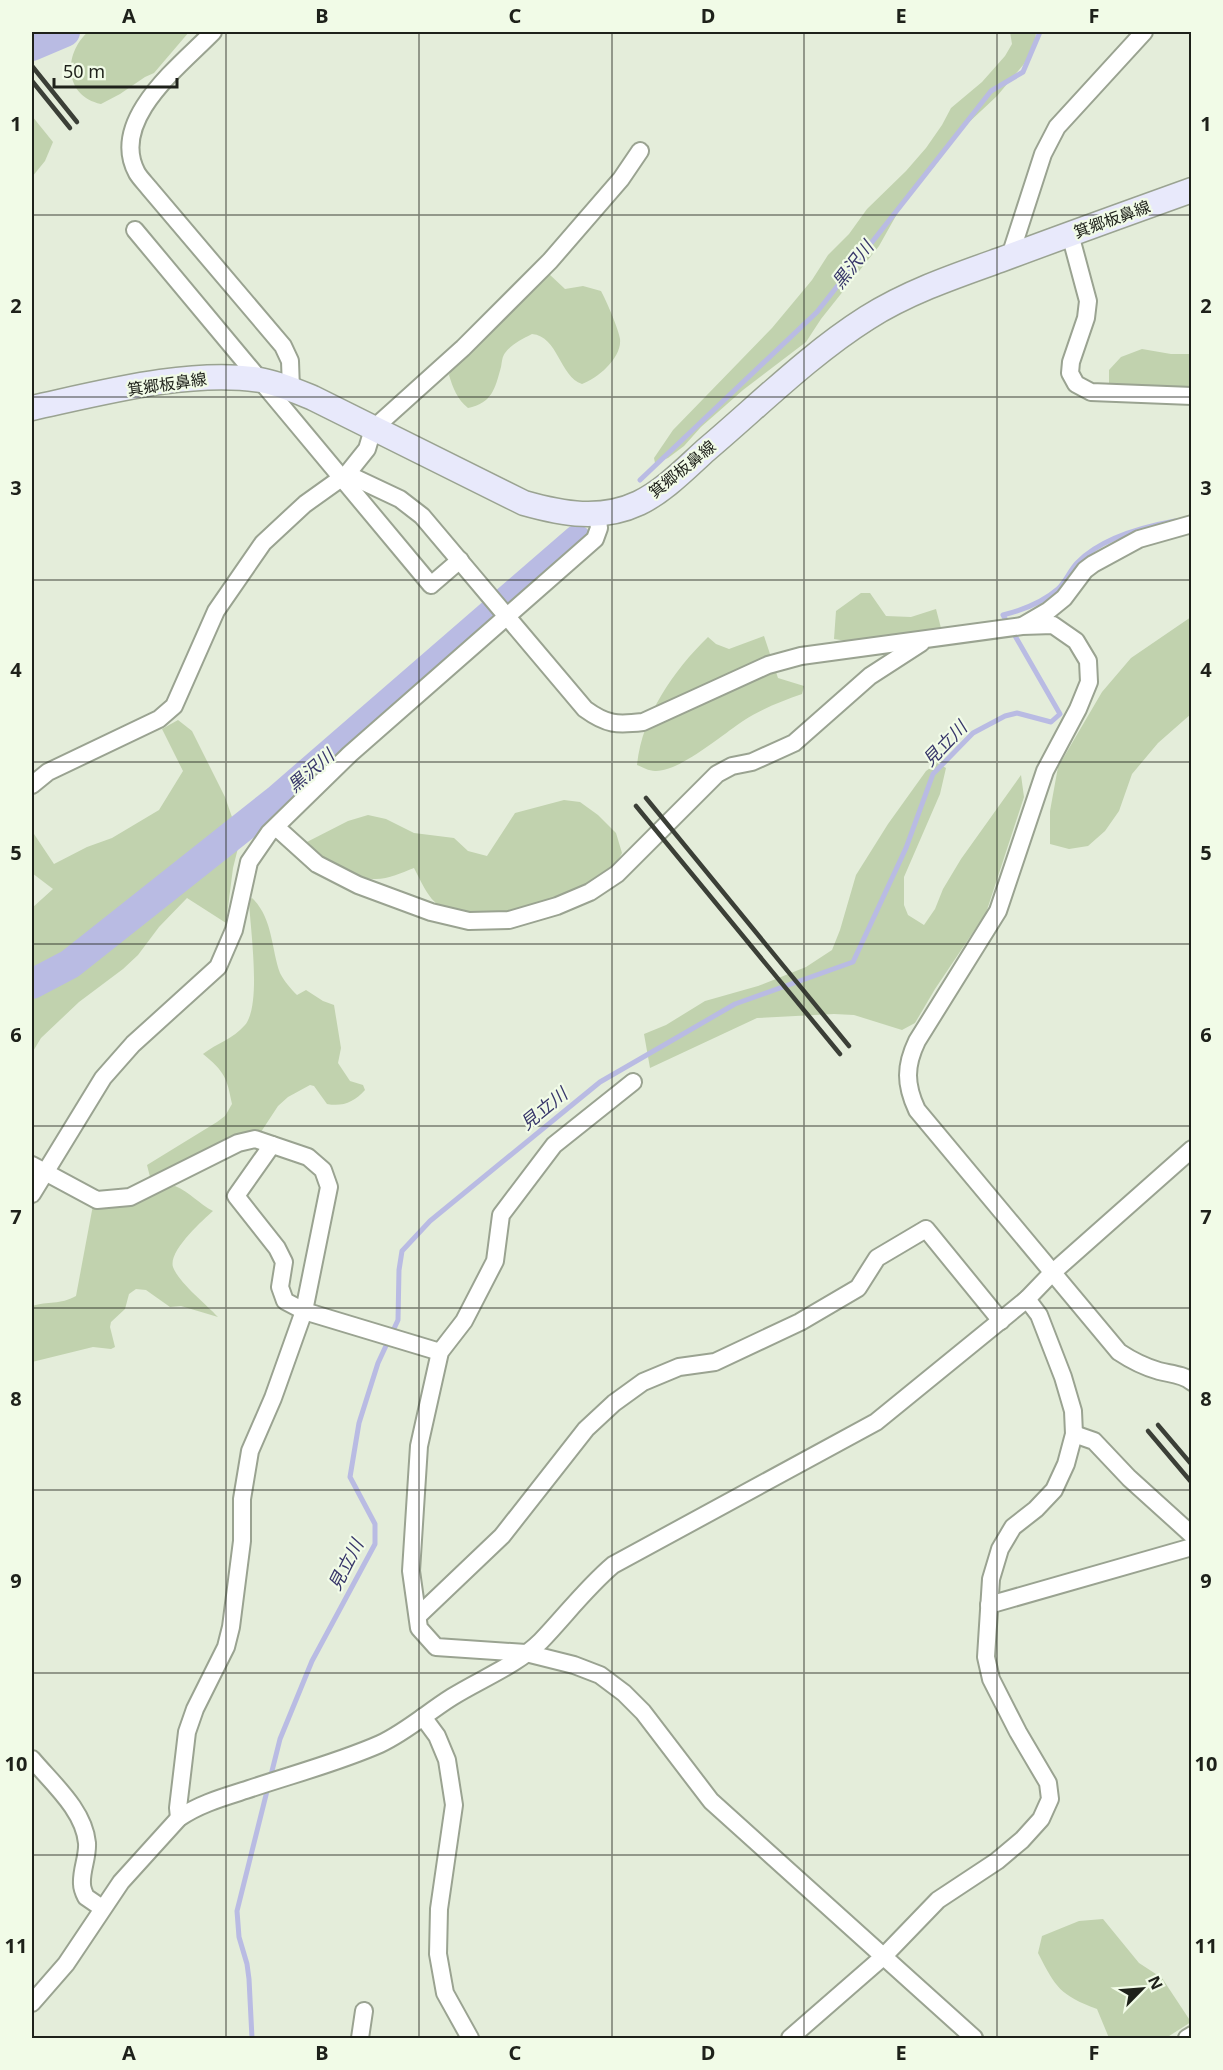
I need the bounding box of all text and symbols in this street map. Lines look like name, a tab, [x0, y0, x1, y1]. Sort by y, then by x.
text: A	[122, 2, 136, 29]
text: B	[315, 2, 329, 29]
text: C	[509, 2, 522, 29]
text: D	[701, 2, 715, 29]
text: E	[895, 2, 907, 29]
text: F	[1089, 2, 1099, 29]
scale bar	[54, 51, 177, 89]
text: 50 m	[63, 59, 105, 83]
text: 1	[10, 110, 22, 137]
text: 1	[1200, 110, 1212, 137]
street label: 箕郷板鼻線	[1071, 195, 1153, 243]
water label: 黒沢川	[826, 234, 880, 293]
text: 2	[10, 292, 22, 319]
text: 2	[1200, 292, 1212, 319]
street label: 箕郷板鼻線	[126, 368, 208, 400]
street label: 箕郷板鼻線	[644, 435, 720, 503]
text: 3	[10, 474, 22, 501]
text: 3	[1200, 474, 1212, 501]
text: 4	[10, 656, 22, 683]
text: 4	[1200, 656, 1212, 683]
water label: 見立川	[917, 714, 973, 771]
water label: 黒沢川	[282, 742, 340, 797]
text: 5	[10, 839, 22, 866]
text: 5	[1200, 839, 1212, 866]
text: 6	[10, 1021, 22, 1048]
text: 6	[1200, 1021, 1212, 1048]
water label: 見立川	[515, 1081, 573, 1135]
text: 7	[10, 1203, 22, 1230]
text: 7	[1200, 1203, 1212, 1230]
text: 8	[10, 1385, 22, 1412]
text: 8	[1200, 1385, 1212, 1412]
water label: 見立川	[322, 1533, 369, 1594]
text: 9	[10, 1567, 22, 1594]
text: 9	[1200, 1567, 1212, 1594]
text: 10	[5, 1750, 27, 1777]
text: 10	[1195, 1750, 1217, 1777]
text: 11	[5, 1932, 27, 1959]
text: 11	[1195, 1932, 1217, 1959]
north arrow	[1112, 1959, 1172, 2019]
text: N	[1143, 1972, 1168, 1993]
text: A	[122, 2039, 136, 2066]
text: B	[315, 2039, 329, 2066]
text: C	[509, 2039, 522, 2066]
text: D	[701, 2039, 715, 2066]
text: E	[895, 2039, 907, 2066]
text: F	[1089, 2039, 1099, 2066]

